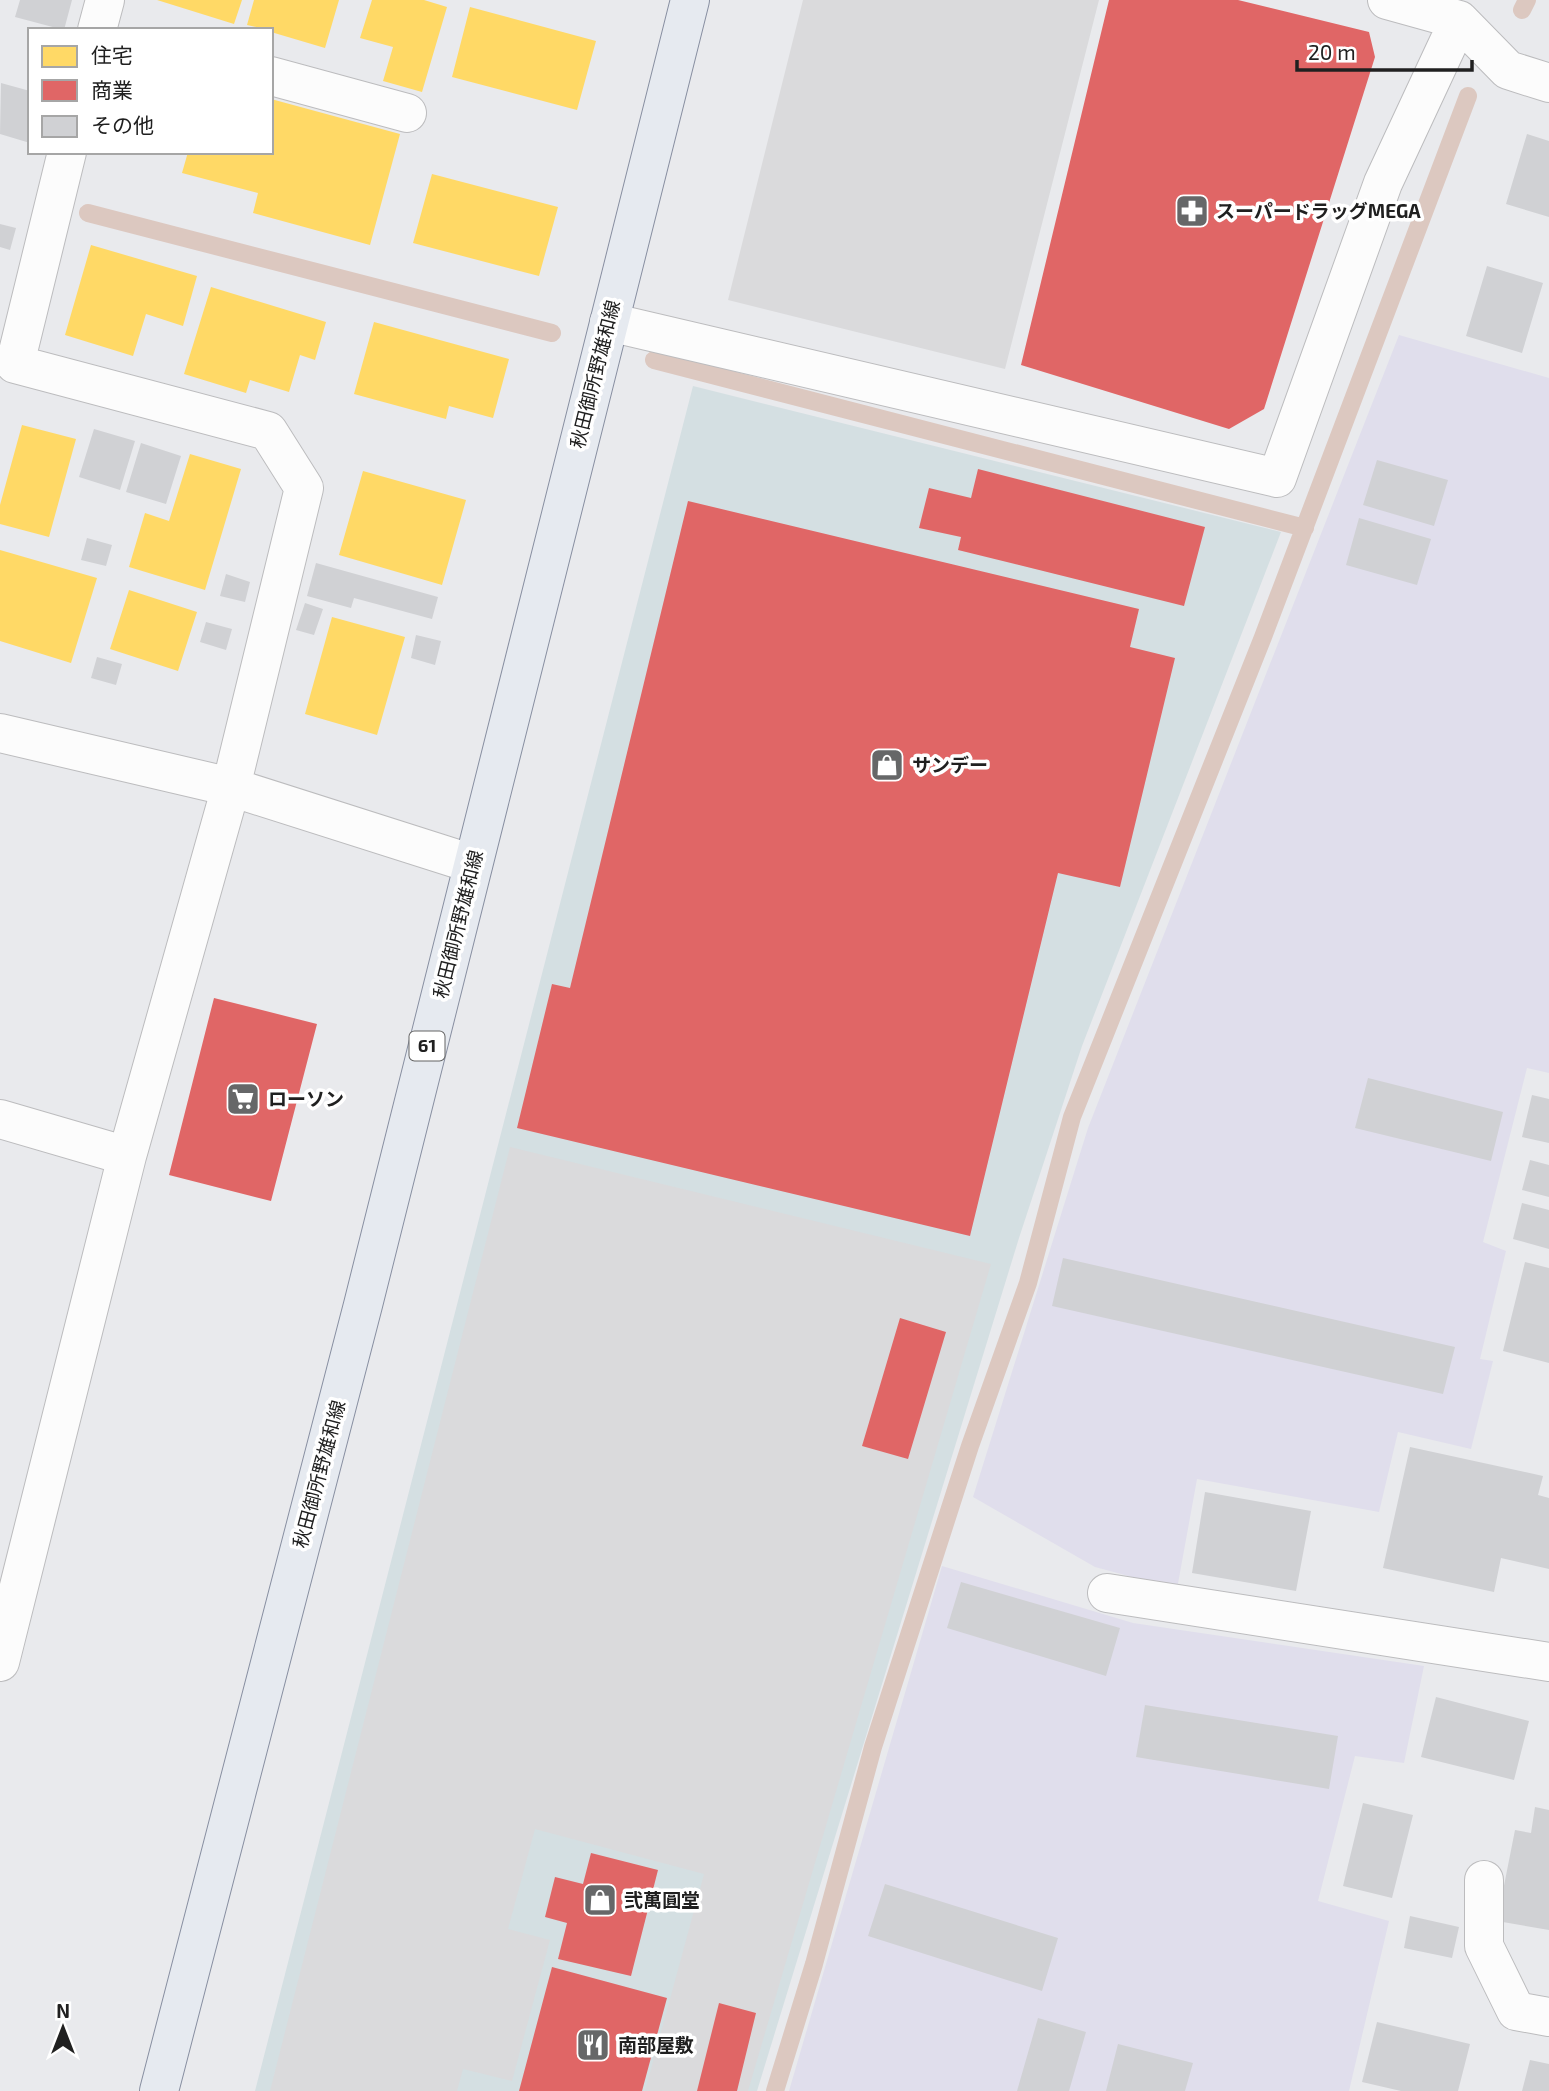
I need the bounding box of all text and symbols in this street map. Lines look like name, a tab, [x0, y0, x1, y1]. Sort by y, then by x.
legend	[28, 28, 273, 154]
scale bar	[1297, 28, 1472, 72]
text: 20 m	[1308, 39, 1356, 64]
text: 住宅	[91, 42, 133, 67]
text: 商業	[91, 77, 133, 102]
text: その他	[91, 112, 154, 137]
pharmacy icon: スーパードラッグMEGA	[1173, 192, 1211, 230]
place label: スーパードラッグMEGA	[1216, 199, 1421, 222]
street label: 秋田御所野雄和線	[565, 297, 624, 450]
shop icon: サンデー	[868, 746, 906, 784]
place label: サンデー	[912, 753, 988, 776]
street label: 秋田御所野雄和線	[428, 847, 487, 1000]
road number: 61	[410, 1031, 444, 1060]
supermarket icon: ローソン	[224, 1080, 262, 1118]
place label: ローソン	[268, 1087, 344, 1110]
street label: 秋田御所野雄和線	[288, 1397, 349, 1550]
shop icon: 弐萬圓堂	[581, 1881, 619, 1919]
place label: 弐萬圓堂	[624, 1888, 700, 1911]
north arrow	[28, 1993, 98, 2063]
text: N	[56, 1999, 70, 2022]
restaurant icon: 南部屋敷	[574, 2026, 612, 2064]
place label: 南部屋敷	[618, 2033, 694, 2056]

